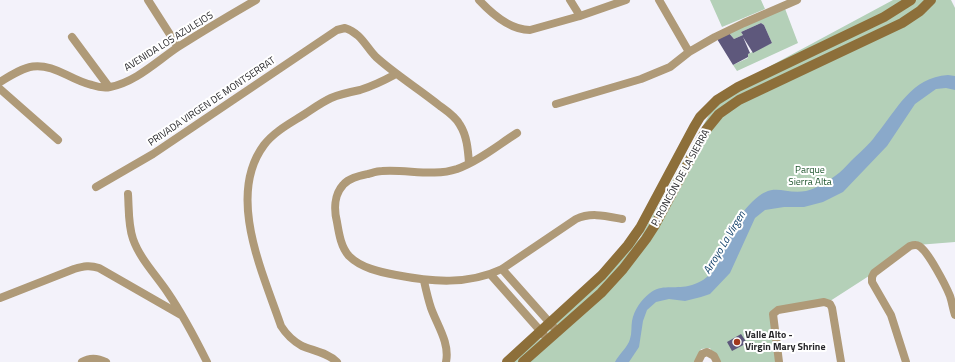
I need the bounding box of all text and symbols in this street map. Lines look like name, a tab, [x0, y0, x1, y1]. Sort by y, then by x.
street label: AVENIDA LOS AZULEJOS	[122, 10, 216, 74]
street label: PRIVADA VIRGEN DE MONTSERRAT	[146, 55, 278, 149]
street label: P. RONCÓN DE LA SIERRA	[649, 128, 713, 228]
park label: Parque Sierra Alta	[788, 165, 832, 188]
water label: Arroyo La Virgen	[701, 209, 749, 277]
place label: Valle Alto - Virgin Mary Shrine	[745, 330, 825, 354]
marker: Valle Alto - Virgin Mary Shrine	[732, 337, 742, 347]

